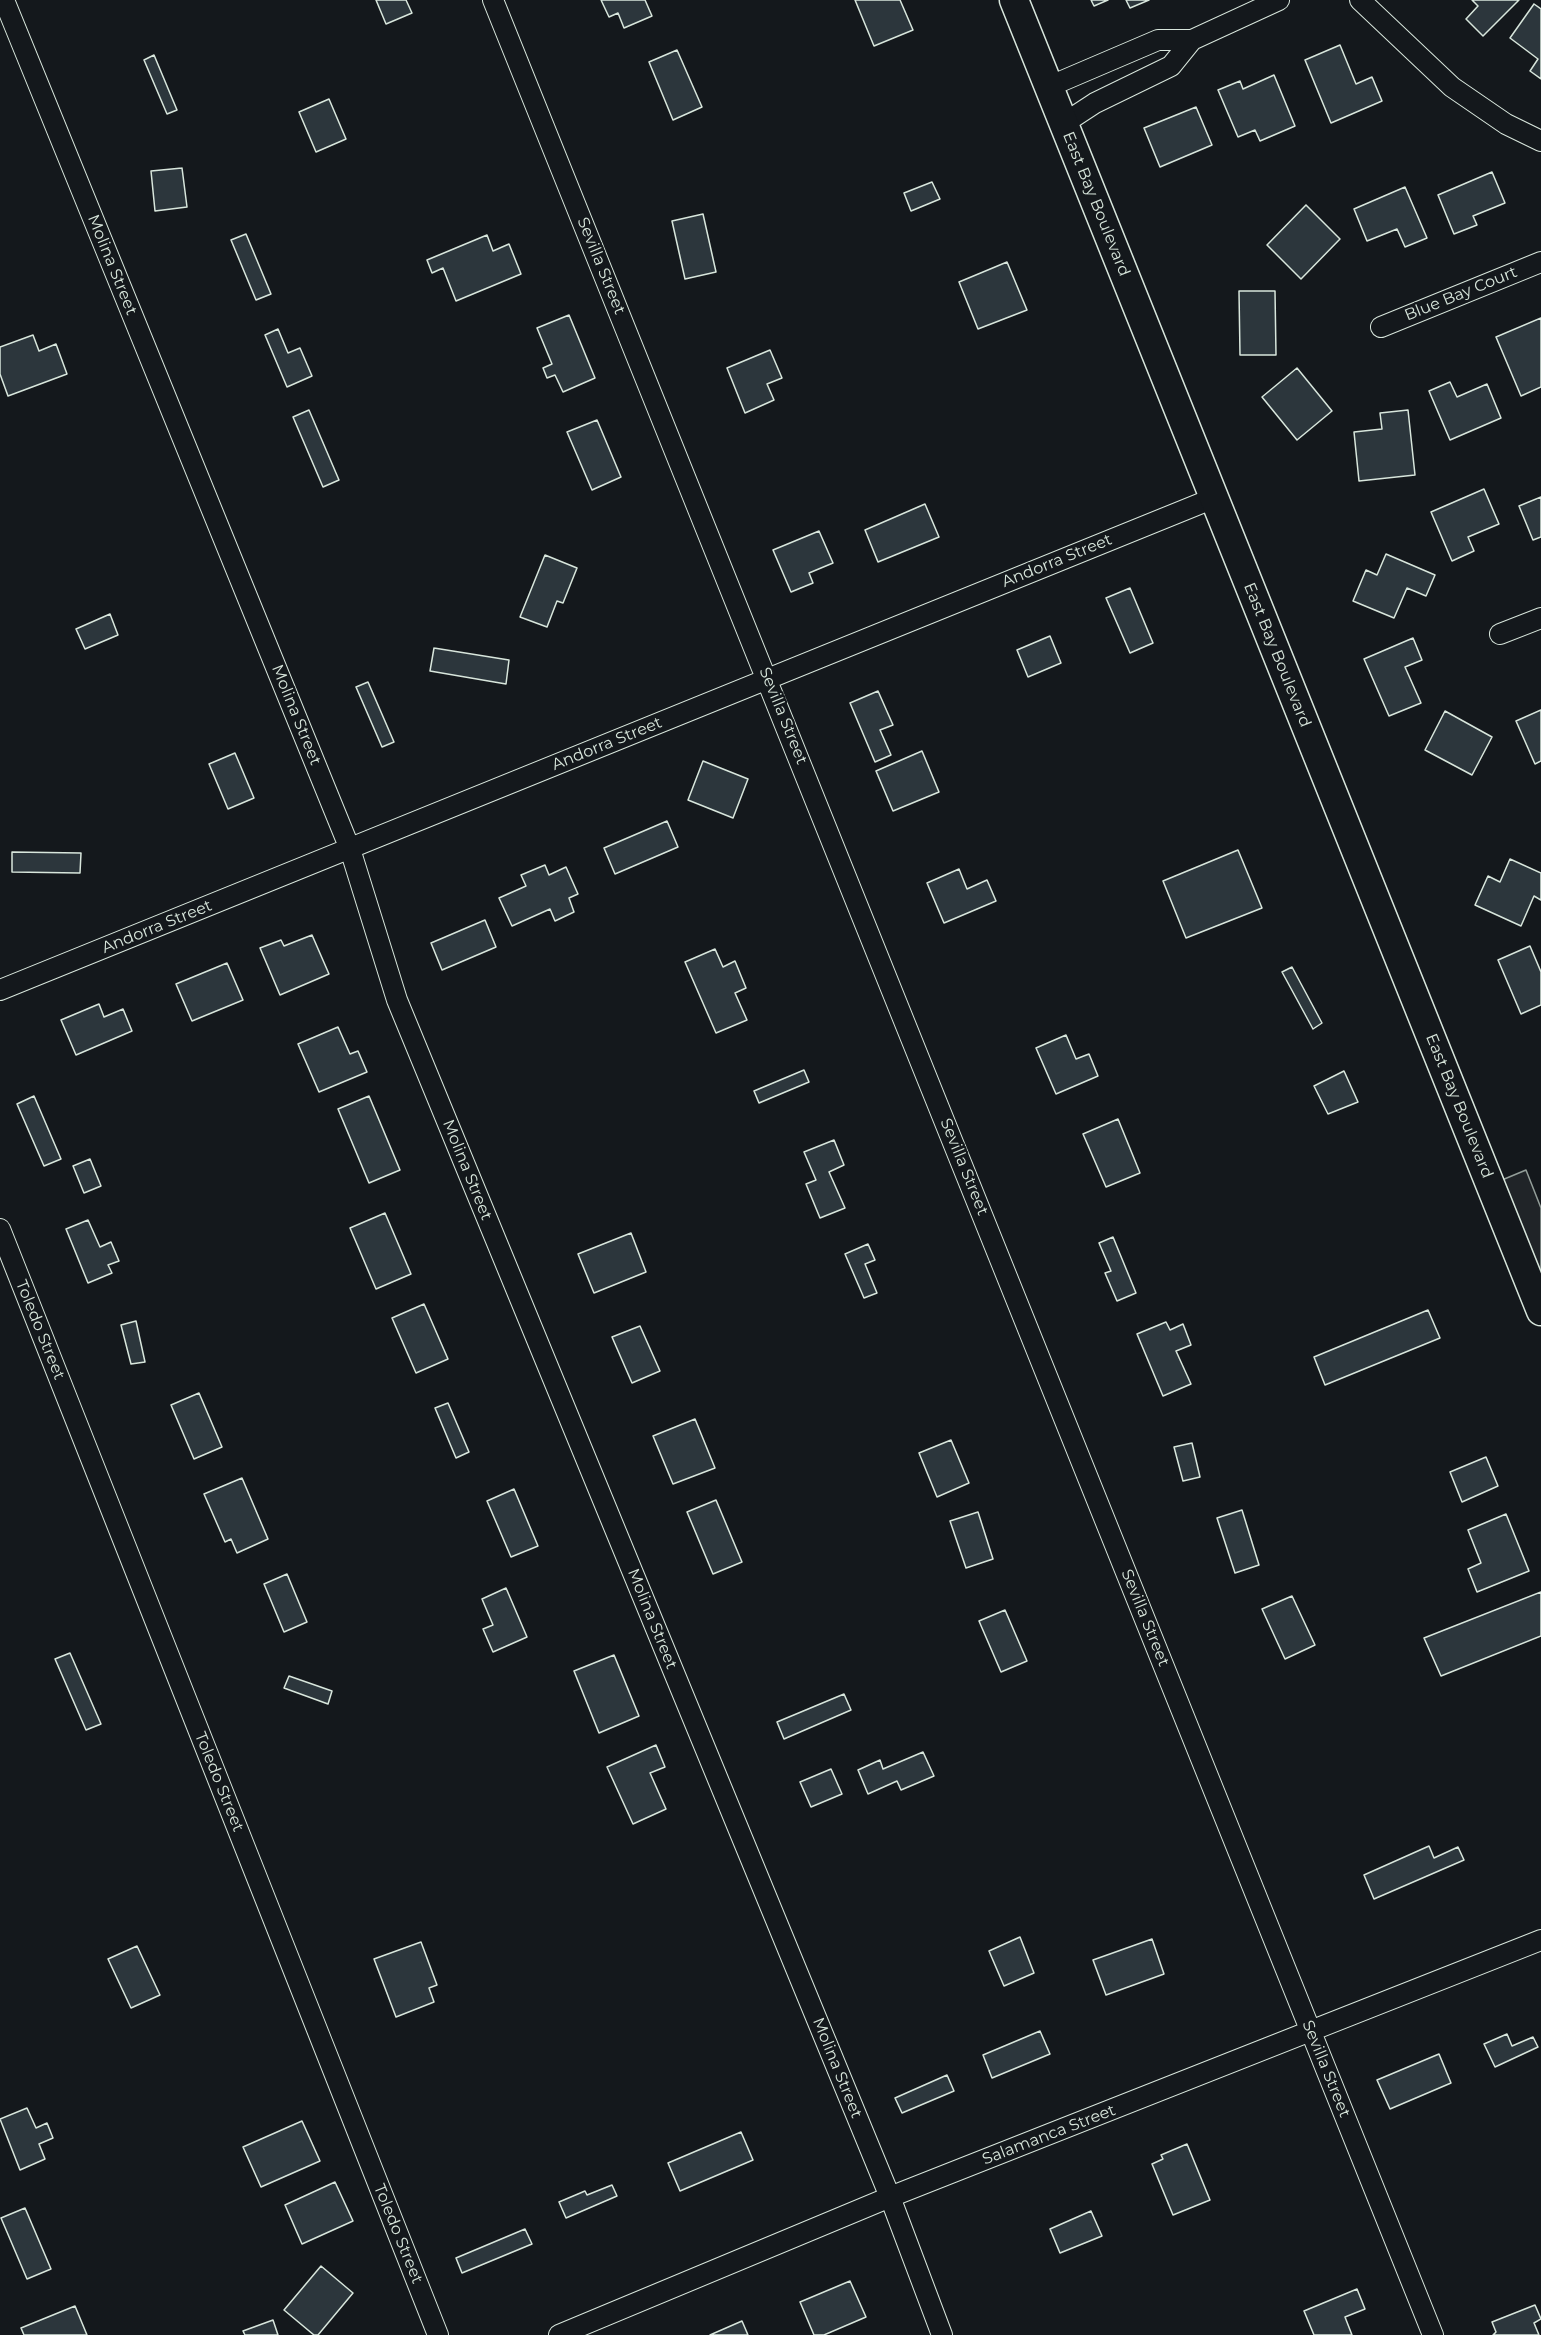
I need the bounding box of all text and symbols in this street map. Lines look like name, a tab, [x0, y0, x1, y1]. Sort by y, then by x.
street label: East Bay Boulevard	[1058, 129, 1134, 279]
street label: Molina Street	[83, 212, 141, 318]
street label: Sevilla Street	[573, 215, 629, 317]
street label: Blue Bay Court	[1402, 263, 1520, 325]
street label: Andorra Street	[999, 530, 1115, 592]
street label: East Bay Boulevard	[1239, 580, 1315, 730]
street label: Molina Street	[267, 662, 325, 768]
street label: Sevilla Street	[755, 665, 811, 767]
street label: Andorra Street	[549, 713, 665, 775]
street label: Andorra Street	[99, 896, 215, 958]
street label: East Bay Boulevard	[1421, 1031, 1497, 1181]
street label: Sevilla Street	[936, 1116, 992, 1218]
street label: Molina Street	[438, 1117, 496, 1223]
street label: Toledo Street	[11, 1277, 69, 1383]
street label: Molina Street	[623, 1566, 681, 1672]
street label: Sevilla Street	[1117, 1567, 1173, 1669]
street label: Toledo Street	[190, 1729, 248, 1835]
street label: Molina Street	[808, 2015, 866, 2121]
street label: Sevilla Street	[1298, 2018, 1354, 2120]
street label: Salamanca Street	[980, 2101, 1118, 2169]
street label: Toledo Street	[369, 2181, 427, 2287]

